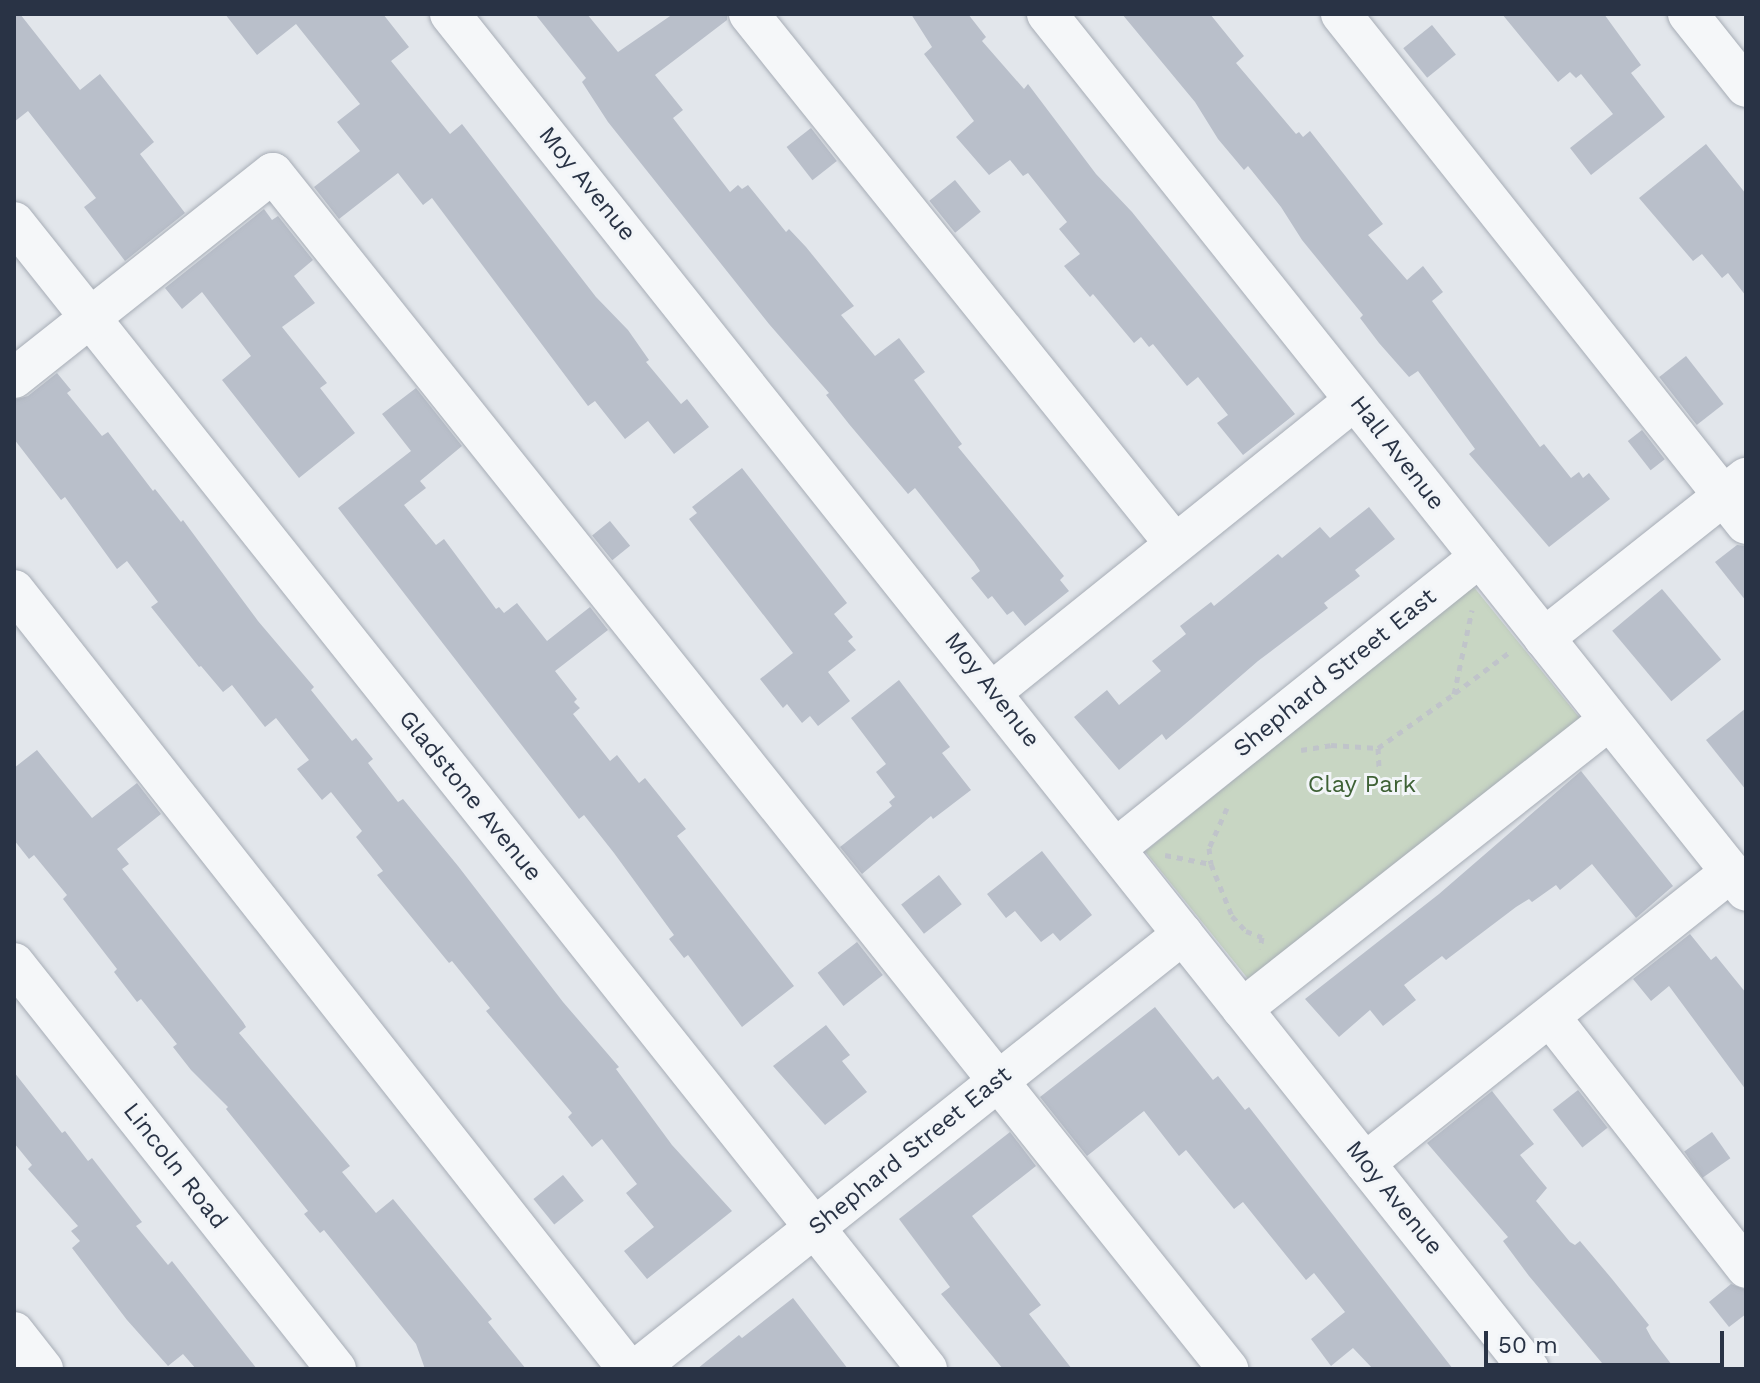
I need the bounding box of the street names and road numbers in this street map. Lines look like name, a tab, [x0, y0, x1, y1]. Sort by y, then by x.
street label: Moy Avenue	[532, 121, 642, 247]
street label: Hall Avenue	[1343, 389, 1451, 517]
street label: Shephard Street East	[1228, 582, 1442, 764]
street label: Moy Avenue	[938, 626, 1046, 754]
street label: Gladstone Avenue	[392, 704, 548, 888]
street label: Shephard Street East	[803, 1060, 1017, 1242]
street label: Lincoln Road	[117, 1097, 233, 1235]
street label: Moy Avenue	[1339, 1135, 1449, 1261]

